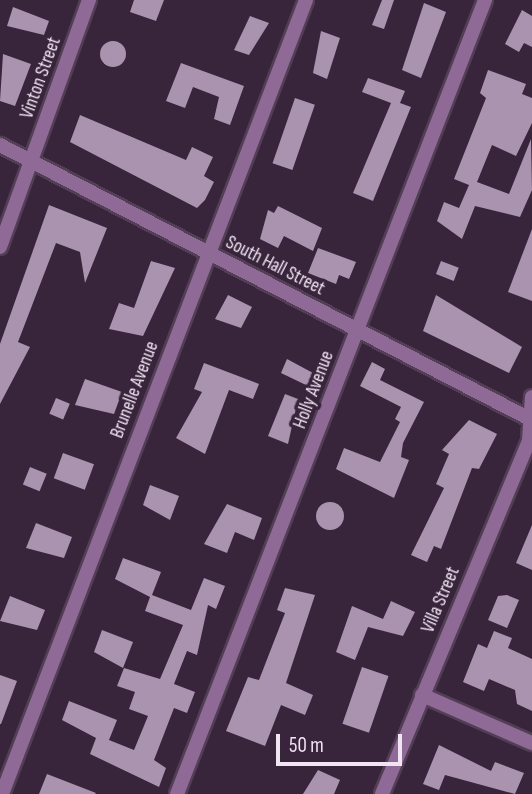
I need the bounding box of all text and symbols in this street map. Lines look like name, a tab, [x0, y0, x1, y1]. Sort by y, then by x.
street label: Vinton Street	[16, 34, 66, 122]
street label: South Hall Street	[222, 231, 328, 301]
street label: Brunelle Avenue	[106, 338, 164, 442]
street label: Holly Avenue	[289, 348, 339, 432]
street label: Villa Street	[417, 564, 465, 636]
scale bar	[280, 720, 406, 764]
text: 50 m	[289, 733, 324, 758]

